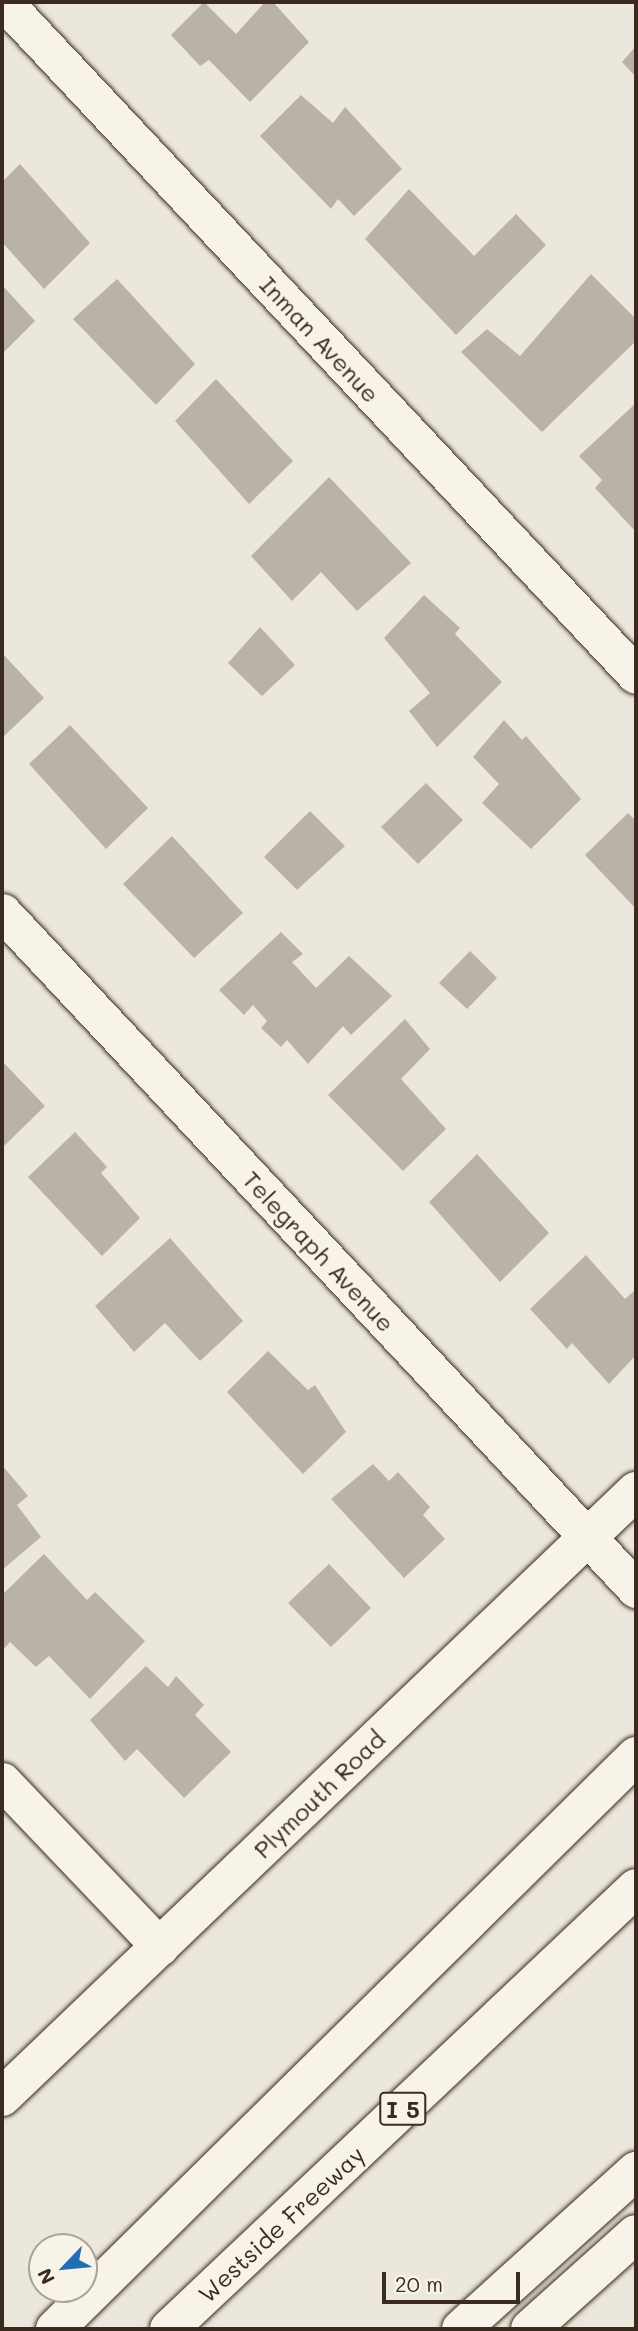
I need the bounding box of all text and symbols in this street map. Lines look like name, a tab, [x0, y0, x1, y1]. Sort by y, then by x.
street label: Inman Avenue	[254, 270, 386, 408]
street label: Telegraph Avenue	[237, 1165, 401, 1337]
street label: Plymouth Road	[247, 1724, 391, 1864]
road number: I 5	[378, 2090, 428, 2128]
street label: Westside Freeway	[192, 2140, 370, 2308]
north arrow	[28, 2233, 98, 2303]
scale bar	[386, 2258, 524, 2302]
text: N	[31, 2265, 60, 2289]
text: 20 m	[395, 2270, 443, 2297]

